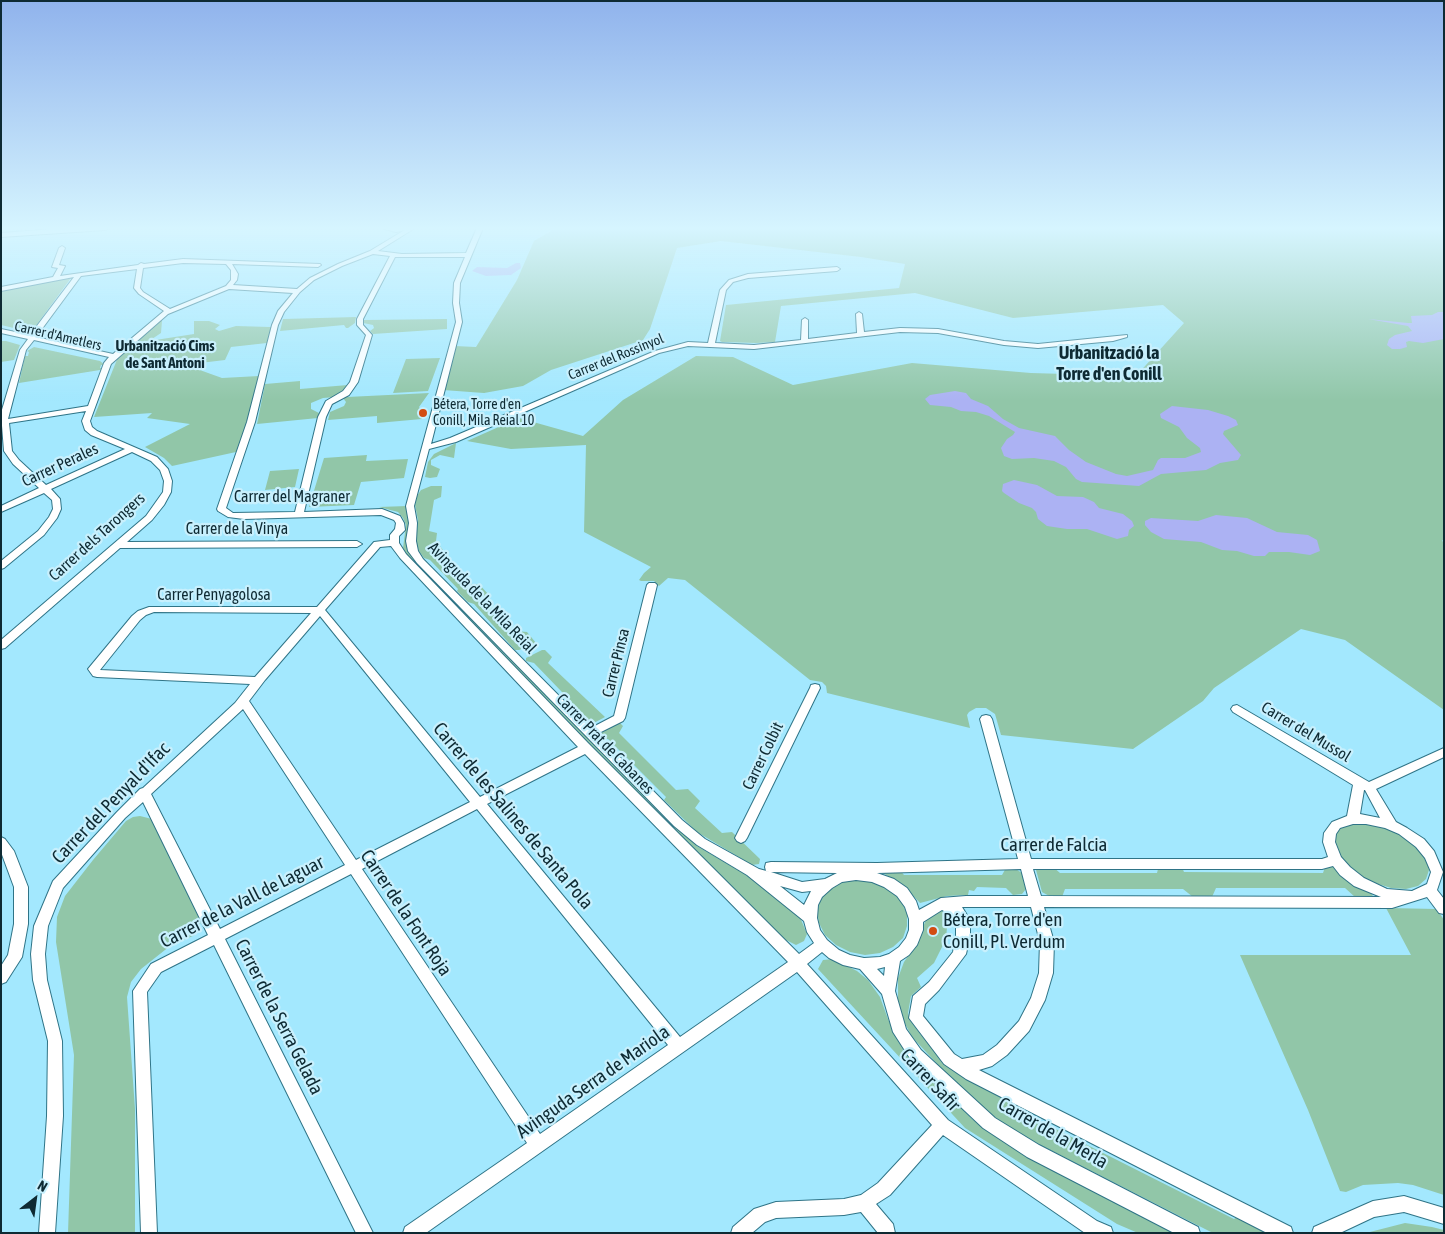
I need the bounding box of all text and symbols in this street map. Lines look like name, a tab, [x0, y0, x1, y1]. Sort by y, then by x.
street label: Carrer d'Ametlers	[13, 318, 103, 354]
street label: Carrer del Rossinyol	[566, 330, 666, 384]
district label: Urbanització Cims de Sant Antoni	[115, 337, 215, 372]
district label: Urbanització la Torre d'en Conill	[1056, 342, 1162, 384]
place label: Bétera, Torre d'en Conill, Mila Reial 10	[433, 397, 534, 430]
marker: Bétera, Torre d'en Conill, Mila Reial 10	[417, 407, 429, 419]
street label: Carrer Perales	[19, 439, 101, 491]
street label: Carrer del Magraner	[234, 487, 350, 507]
street label: Carrer dels Tarongers	[45, 489, 149, 585]
street label: Carrer de la Vinya	[186, 519, 288, 539]
street label: Avinguda de la Mila Reial	[424, 538, 540, 658]
street label: Carrer Penyagolosa	[157, 585, 271, 605]
street label: Carrer Pinsa	[598, 627, 634, 699]
street label: Carrer Prat de Cabanes	[552, 690, 658, 798]
street label: Carrer del Mussol	[1258, 698, 1354, 766]
street label: Carrer de les Salines de Santa Pola	[428, 718, 598, 914]
street label: Carrer Colbit	[738, 719, 788, 793]
street label: Carrer del Penyal d'Ifac	[47, 738, 175, 868]
street label: Carrer de Falcia	[1001, 834, 1107, 856]
street label: Carrer de la Font Roja	[355, 846, 457, 980]
street label: Carrer de la Vall de Laguar	[156, 851, 328, 953]
place label: Bétera, Torre d'en Conill, Pl. Verdum	[943, 909, 1065, 953]
marker: Bétera, Torre d'en Conill, Pl. Verdum	[927, 925, 939, 937]
street label: Carrer de la Serra Gelada	[230, 935, 328, 1099]
street label: Avinguda Serra de Mariola	[512, 1020, 674, 1144]
street label: Carrer Safir	[895, 1044, 965, 1116]
street label: Carrer de la Merla	[994, 1092, 1112, 1174]
north arrow	[10, 1174, 60, 1224]
text: N	[35, 1177, 50, 1195]

